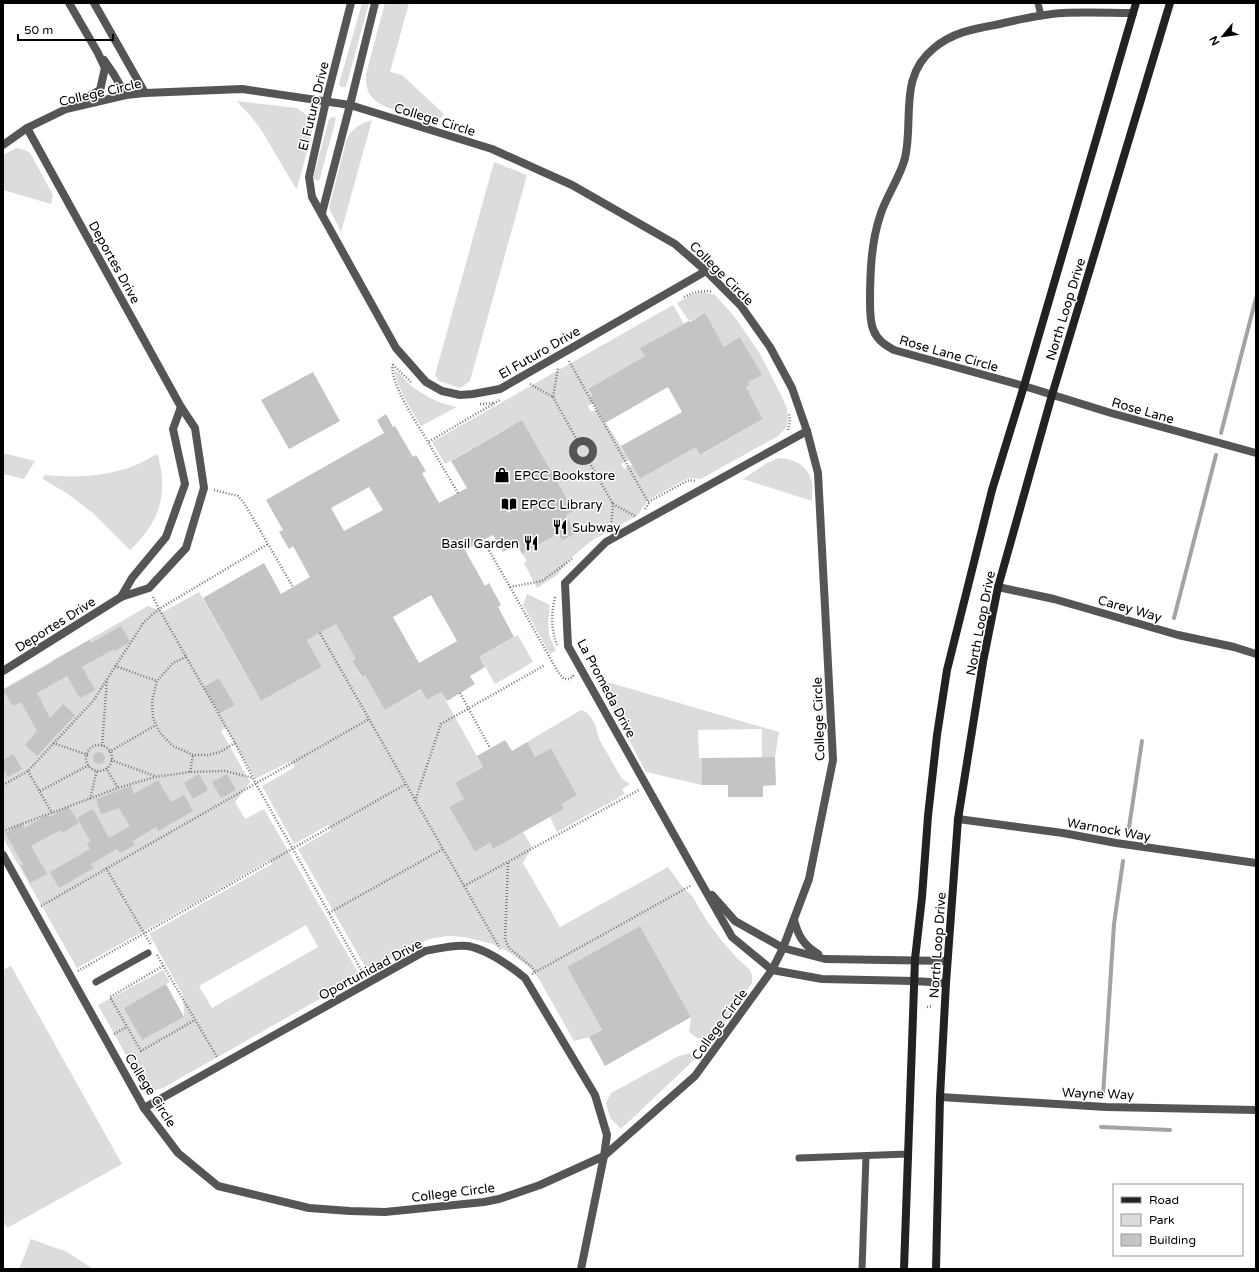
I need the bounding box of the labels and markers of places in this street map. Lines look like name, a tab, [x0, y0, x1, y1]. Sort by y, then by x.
shop icon: EPCC Bookstore	[493, 466, 511, 484]
place label: EPCC Bookstore	[514, 468, 615, 484]
library icon: EPCC Library	[500, 495, 518, 513]
place label: EPCC Library	[521, 497, 602, 513]
restaurant icon: Subway	[551, 518, 569, 536]
place label: Subway	[572, 520, 620, 536]
restaurant icon: Basil Garden	[522, 534, 540, 552]
place label: Basil Garden	[441, 536, 519, 552]

